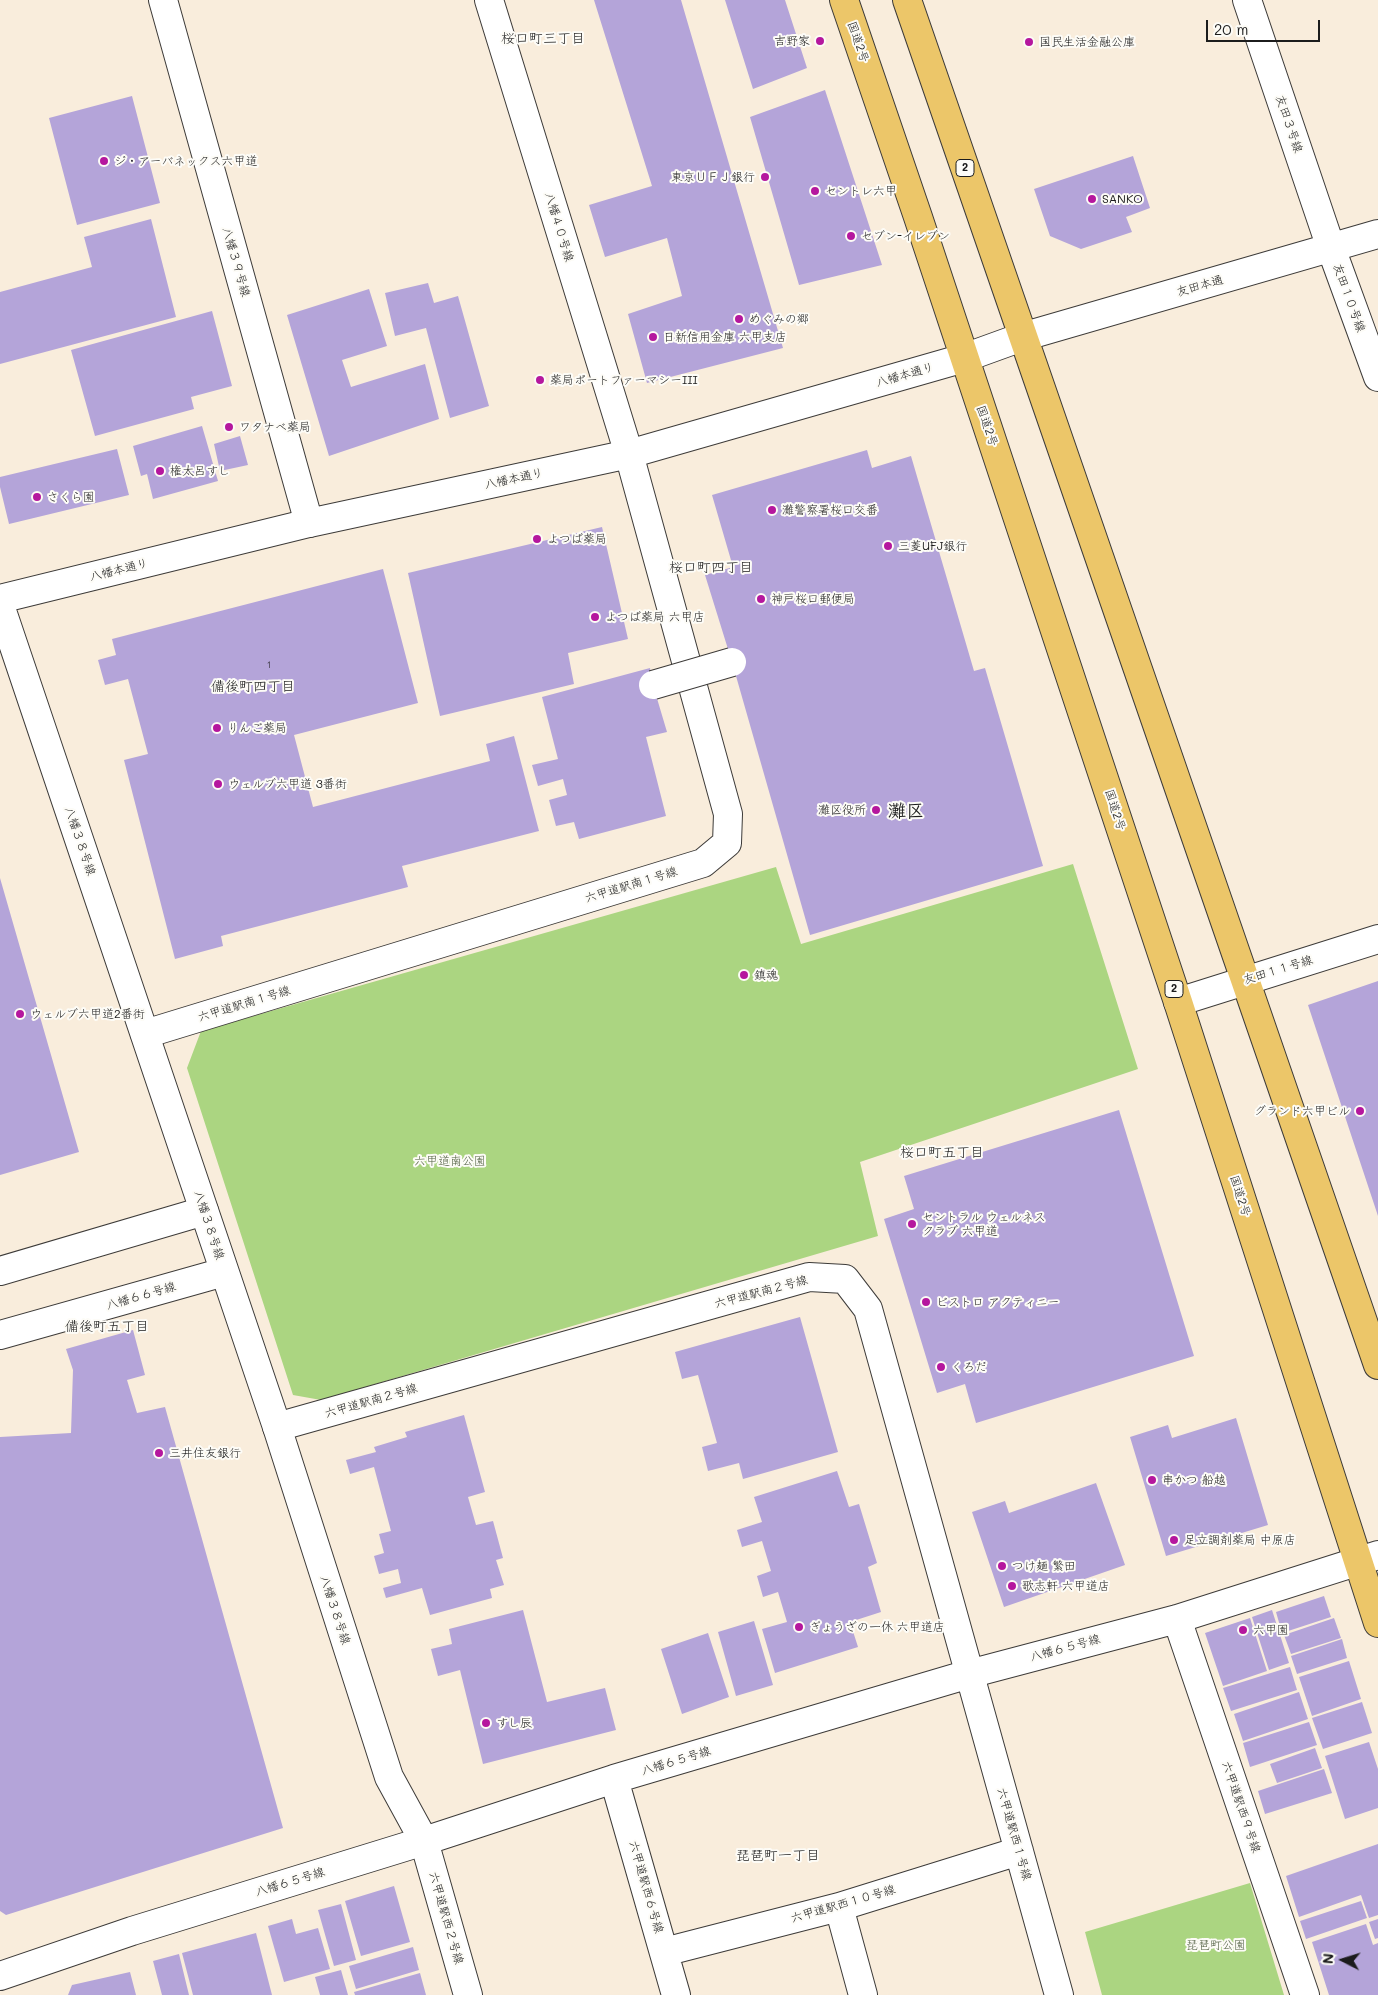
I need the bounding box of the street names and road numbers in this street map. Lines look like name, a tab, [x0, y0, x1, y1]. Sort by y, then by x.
street label: 国道2号	[844, 19, 872, 65]
street label: 友田３号線	[1272, 93, 1306, 155]
road number: 2	[956, 160, 974, 177]
street label: 八幡４０号線	[542, 190, 576, 264]
street label: 八幡３９号線	[219, 225, 253, 299]
street label: 友田１０号線	[1330, 262, 1368, 334]
street label: 友田本通	[1175, 272, 1225, 300]
street label: 八幡本通り	[874, 360, 936, 390]
street label: 国道2号	[973, 403, 1001, 449]
street label: 八幡本通り	[483, 466, 545, 492]
street label: 八幡本通り	[88, 556, 150, 584]
street label: 国道2号	[1102, 787, 1128, 833]
street label: 八幡３８号線	[61, 805, 99, 877]
street label: 六甲道駅南１号線	[583, 864, 679, 906]
street label: 友田１１号線	[1241, 953, 1315, 987]
road number: 2	[1165, 981, 1183, 998]
street label: 六甲道駅南１号線	[196, 983, 292, 1025]
street label: 国道2号	[1227, 1173, 1253, 1219]
street label: 八幡３８号線	[191, 1189, 227, 1261]
street label: 六甲道駅南２号線	[713, 1273, 809, 1311]
street label: 八幡６６号線	[104, 1279, 178, 1313]
street label: 六甲道駅南２号線	[323, 1381, 419, 1421]
street label: 八幡３８号線	[317, 1574, 353, 1646]
street label: 八幡６５号線	[1028, 1632, 1102, 1664]
street label: 八幡６５号線	[639, 1744, 713, 1778]
street label: 六甲道駅西９号線	[1219, 1759, 1263, 1855]
street label: 六甲道駅西１号線	[994, 1786, 1034, 1882]
street label: 六甲道駅西６号線	[626, 1839, 666, 1935]
street label: 八幡６５号線	[253, 1865, 327, 1899]
street label: 六甲道駅西２号線	[426, 1870, 466, 1966]
street label: 六甲道駅西１０号線	[789, 1882, 897, 1926]

